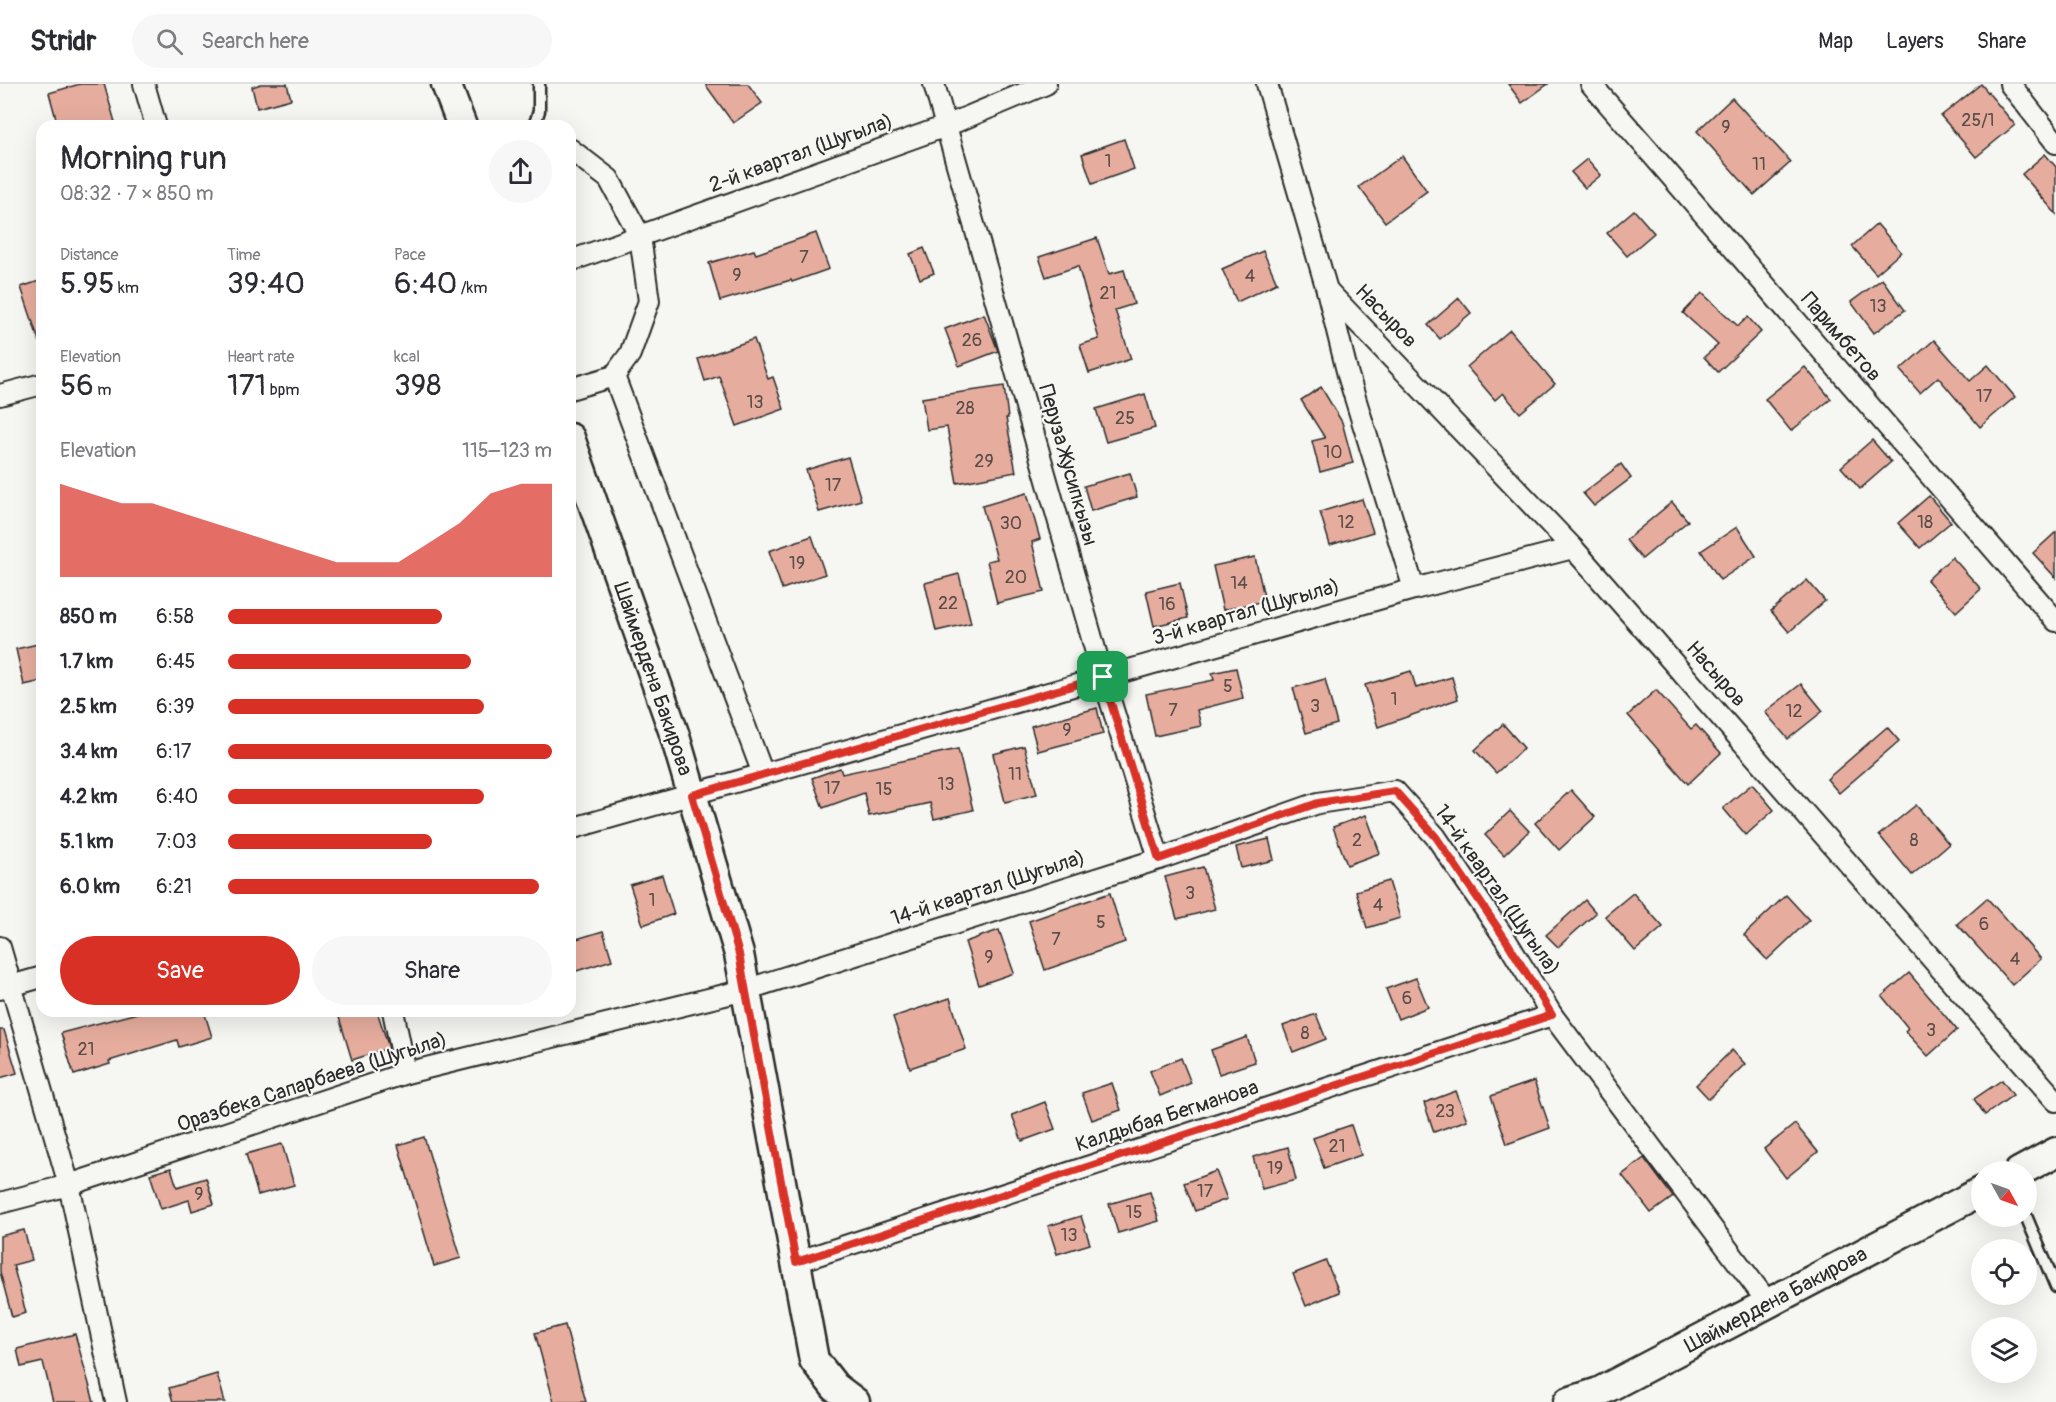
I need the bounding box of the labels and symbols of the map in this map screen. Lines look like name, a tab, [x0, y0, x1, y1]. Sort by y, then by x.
street label: 2-й квартал (Шугыла)	[705, 107, 897, 199]
house number: 25/1	[1961, 109, 1995, 132]
house number: 9	[1721, 116, 1731, 139]
house number: 1	[1104, 150, 1112, 173]
house number: 11	[1752, 153, 1766, 176]
house number: 7	[799, 246, 809, 269]
house number: 9	[732, 264, 742, 287]
house number: 4	[1245, 265, 1256, 288]
street label: Насыров	[1349, 278, 1423, 354]
house number: 21	[1099, 282, 1117, 305]
street label: Паримбетов	[1795, 287, 1887, 387]
house number: 13	[1869, 295, 1887, 318]
house number: 26	[962, 329, 982, 352]
street label: Перуза Жусипкызы	[1032, 381, 1104, 549]
house number: 17	[1976, 385, 1993, 408]
house number: 13	[746, 391, 764, 414]
house number: 28	[955, 397, 975, 420]
house number: 25	[1115, 407, 1135, 430]
house number: 10	[1323, 441, 1343, 464]
house number: 29	[974, 450, 994, 473]
house number: 17	[825, 474, 842, 497]
house number: 12	[1337, 511, 1355, 534]
house number: 18	[1917, 511, 1933, 534]
house number: 30	[1000, 512, 1022, 535]
house number: 19	[789, 552, 805, 575]
house number: 20	[1005, 566, 1027, 589]
street label: 3-й квартал (Шугыла)	[1149, 572, 1343, 652]
house number: 14	[1230, 572, 1248, 595]
street label: Шаймердена Бакирова	[607, 579, 699, 779]
house number: 22	[938, 592, 958, 615]
house number: 16	[1158, 593, 1176, 616]
street label: Насыров	[1680, 635, 1752, 713]
pin	[1077, 651, 1128, 702]
house number: 5	[1223, 675, 1233, 698]
house number: 1	[1390, 688, 1398, 711]
house number: 3	[1310, 695, 1320, 718]
house number: 7	[1168, 699, 1178, 722]
house number: 12	[1785, 700, 1803, 723]
house number: 9	[1062, 719, 1072, 742]
house number: 11	[1008, 763, 1022, 786]
house number: 13	[937, 773, 955, 796]
house number: 17	[824, 777, 841, 800]
house number: 15	[876, 778, 892, 801]
street label: 14-й квартал (Шугыла)	[1428, 799, 1566, 981]
house number: 2	[1352, 829, 1362, 852]
house number: 8	[1909, 829, 1919, 852]
street label: 14-й квартал (Шугыла)	[888, 844, 1088, 932]
house number: 3	[1185, 882, 1195, 905]
house number: 1	[648, 889, 656, 912]
house number: 4	[1373, 894, 1384, 917]
house number: 5	[1096, 911, 1106, 934]
house number: 6	[1979, 913, 1989, 936]
house number: 7	[1051, 928, 1061, 951]
house number: 9	[984, 946, 994, 969]
house number: 4	[2010, 948, 2021, 971]
house number: 6	[1402, 987, 1412, 1010]
house number: 3	[1926, 1019, 1936, 1042]
house number: 8	[1300, 1022, 1310, 1045]
street label: Оразбека Сапарбаева (Шугыла)	[174, 1026, 450, 1138]
house number: 21	[77, 1038, 95, 1061]
street label: Калдыбая Бегманова	[1072, 1074, 1262, 1158]
house number: 23	[1435, 1100, 1455, 1123]
house number: 21	[1328, 1135, 1346, 1158]
house number: 19	[1267, 1157, 1283, 1180]
north arrow	[1971, 1161, 2037, 1227]
house number: 17	[1197, 1180, 1214, 1203]
house number: 9	[194, 1183, 204, 1206]
house number: 15	[1126, 1201, 1142, 1224]
house number: 13	[1060, 1224, 1078, 1247]
street label: Шаймердена Бакирова	[1680, 1240, 1872, 1360]

